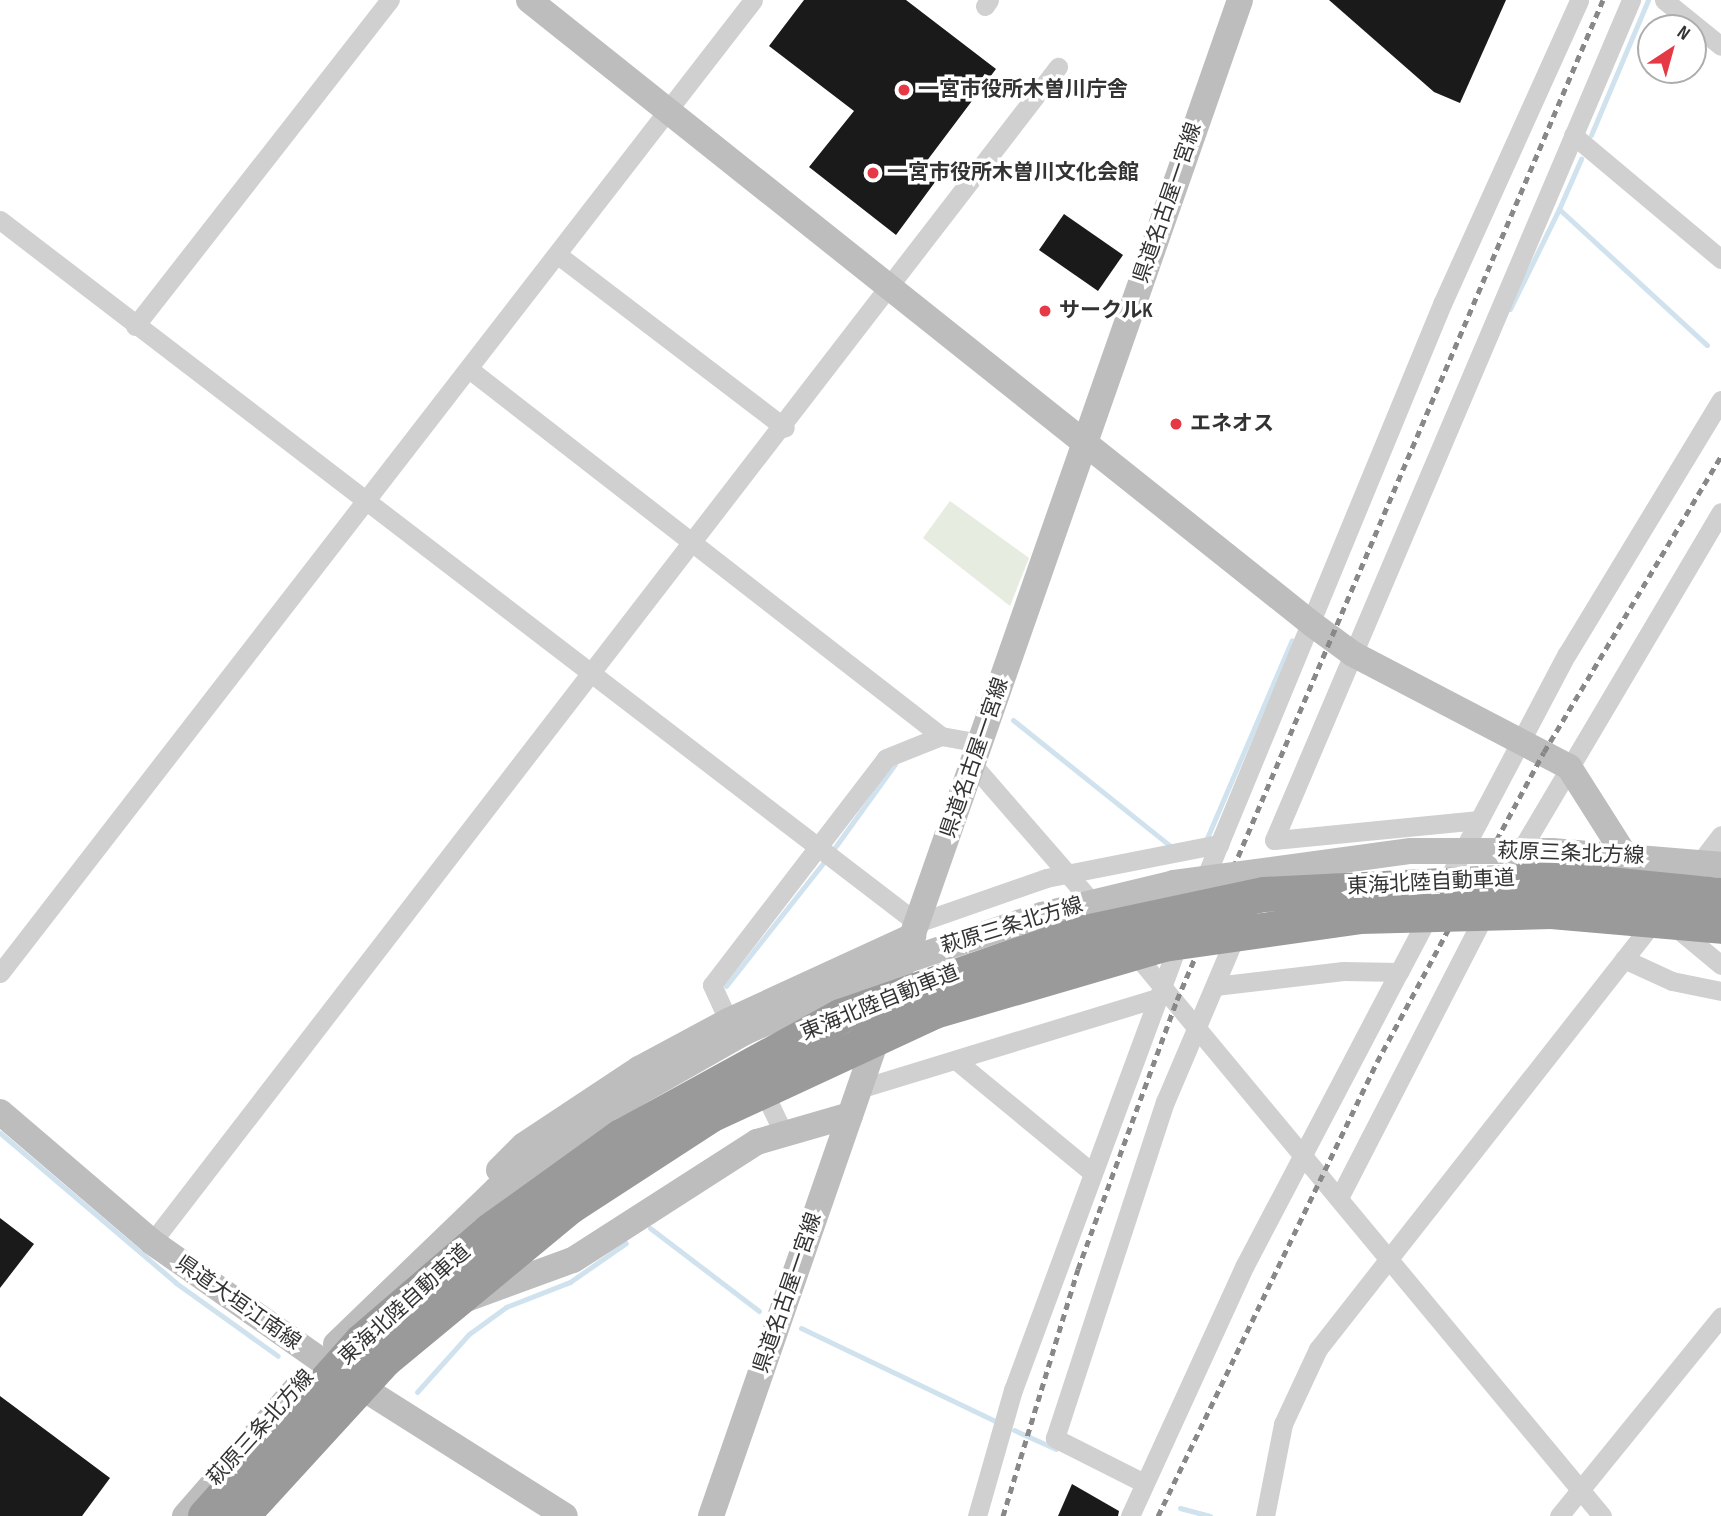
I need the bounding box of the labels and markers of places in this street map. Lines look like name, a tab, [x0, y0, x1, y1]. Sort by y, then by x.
place label: 一宮市役所木曽川庁舎	[918, 77, 1128, 103]
marker: 一宮市役所木曽川庁舎	[896, 82, 912, 98]
place label: 一宮市役所木曽川文化会館	[887, 160, 1139, 186]
marker: 一宮市役所木曽川文化会館	[865, 165, 881, 181]
place label: サークルK	[1059, 298, 1153, 324]
marker: サークルK	[1037, 303, 1053, 319]
place label: エネオス	[1190, 411, 1274, 437]
marker: エネオス	[1168, 416, 1184, 432]

